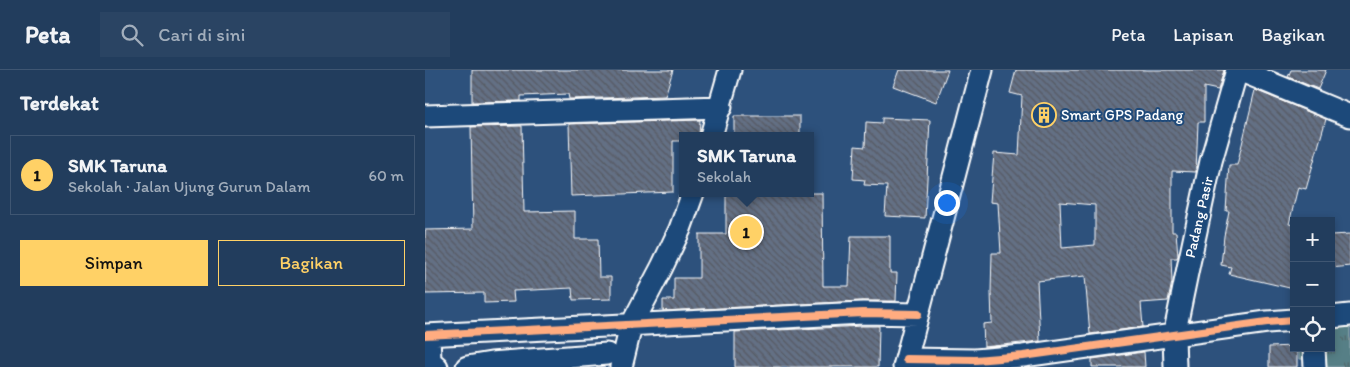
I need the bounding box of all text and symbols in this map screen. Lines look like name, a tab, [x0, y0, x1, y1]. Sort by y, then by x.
search box	[100, 12, 450, 57]
text: Peta	[25, 20, 70, 49]
icon: search	[118, 21, 146, 49]
text: Cari di sini	[158, 23, 245, 46]
text: Peta	[1111, 24, 1145, 46]
text: Lapisan	[1173, 24, 1233, 46]
text: Bagikan	[1261, 24, 1325, 46]
text: Terdekat	[20, 90, 99, 115]
building icon: Smart GPS Padang	[1031, 102, 1057, 128]
place label: Smart GPS Padang	[1061, 106, 1183, 124]
popup	[679, 132, 814, 197]
text: SMK Taruna	[697, 144, 796, 167]
text: SMK Taruna	[68, 154, 167, 177]
text: 1	[33, 166, 41, 185]
text: 60 m	[369, 166, 404, 185]
text: Sekolah	[697, 167, 751, 186]
street label: Padang Pasir	[1181, 174, 1217, 260]
text: Sekolah · Jalan Ujung Gurun Dalam	[68, 177, 310, 196]
your location	[934, 190, 960, 216]
pin: 1	[730, 213, 762, 251]
map controls	[1290, 217, 1335, 352]
button: +	[1290, 217, 1335, 262]
button: Simpan	[20, 240, 208, 286]
button: Bagikan	[218, 240, 405, 286]
button: −	[1290, 262, 1335, 307]
button: locate	[1290, 307, 1335, 352]

